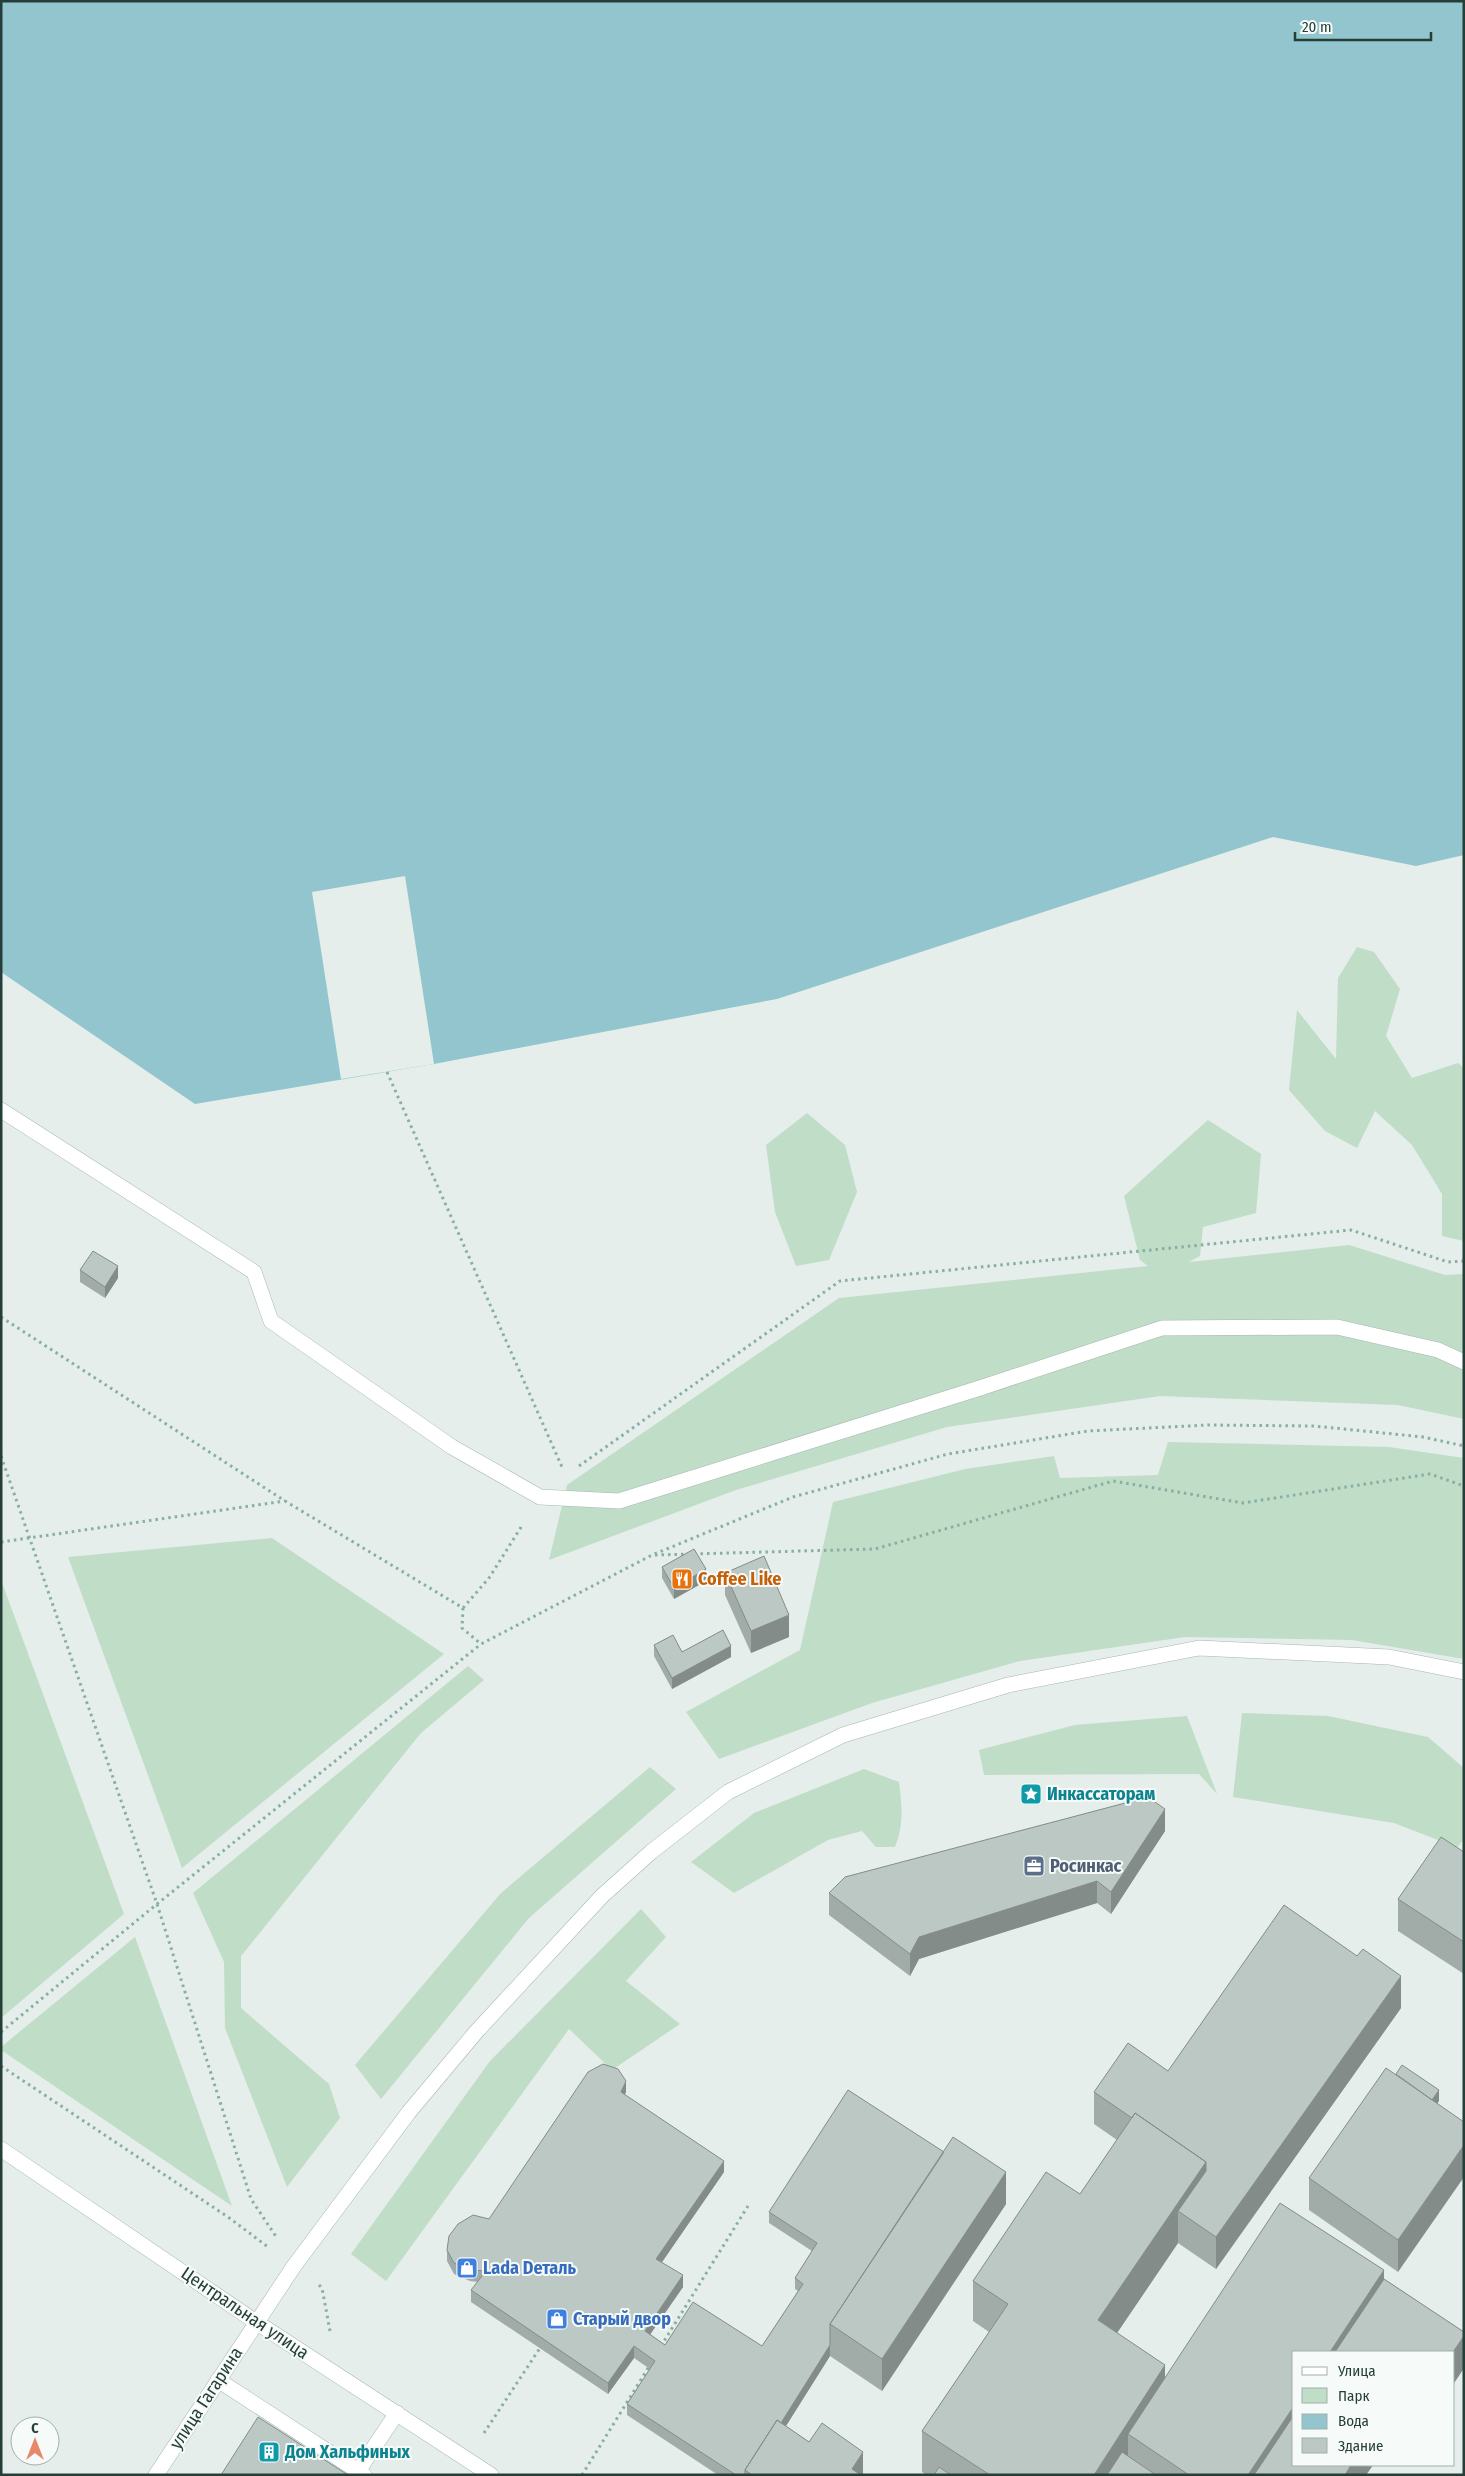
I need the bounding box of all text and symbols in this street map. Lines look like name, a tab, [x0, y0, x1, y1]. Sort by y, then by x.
scale bar	[1295, 10, 1431, 42]
text: 20 m	[1302, 18, 1332, 36]
restaurant icon: Coffee Like	[670, 1567, 694, 1591]
place label: Coffee Like	[698, 1568, 781, 1590]
place icon: Инкассаторам	[1019, 1782, 1043, 1806]
place label: Инкассаторам	[1047, 1783, 1155, 1805]
office icon: Росинкас	[1022, 1854, 1046, 1878]
place label: Росинкас	[1050, 1855, 1122, 1877]
shop icon: Lada Dеталь	[455, 2256, 479, 2280]
place label: Lada Dеталь	[483, 2257, 577, 2279]
street label: Центральная улица	[177, 2262, 313, 2364]
shop icon: Старый двор	[545, 2307, 569, 2331]
place label: Старый двор	[573, 2308, 671, 2330]
street label: улица Гагарина	[165, 2343, 247, 2453]
legend	[1292, 2351, 1455, 2466]
text: Улица	[1337, 2362, 1376, 2380]
text: Парк	[1338, 2387, 1369, 2405]
text: Вода	[1338, 2412, 1369, 2430]
north arrow	[10, 2416, 60, 2466]
text: С	[31, 2420, 39, 2437]
text: Здание	[1338, 2437, 1384, 2455]
building icon: Дом Хальфиных	[257, 2440, 281, 2464]
place label: Дом Хальфиных	[284, 2441, 410, 2463]

